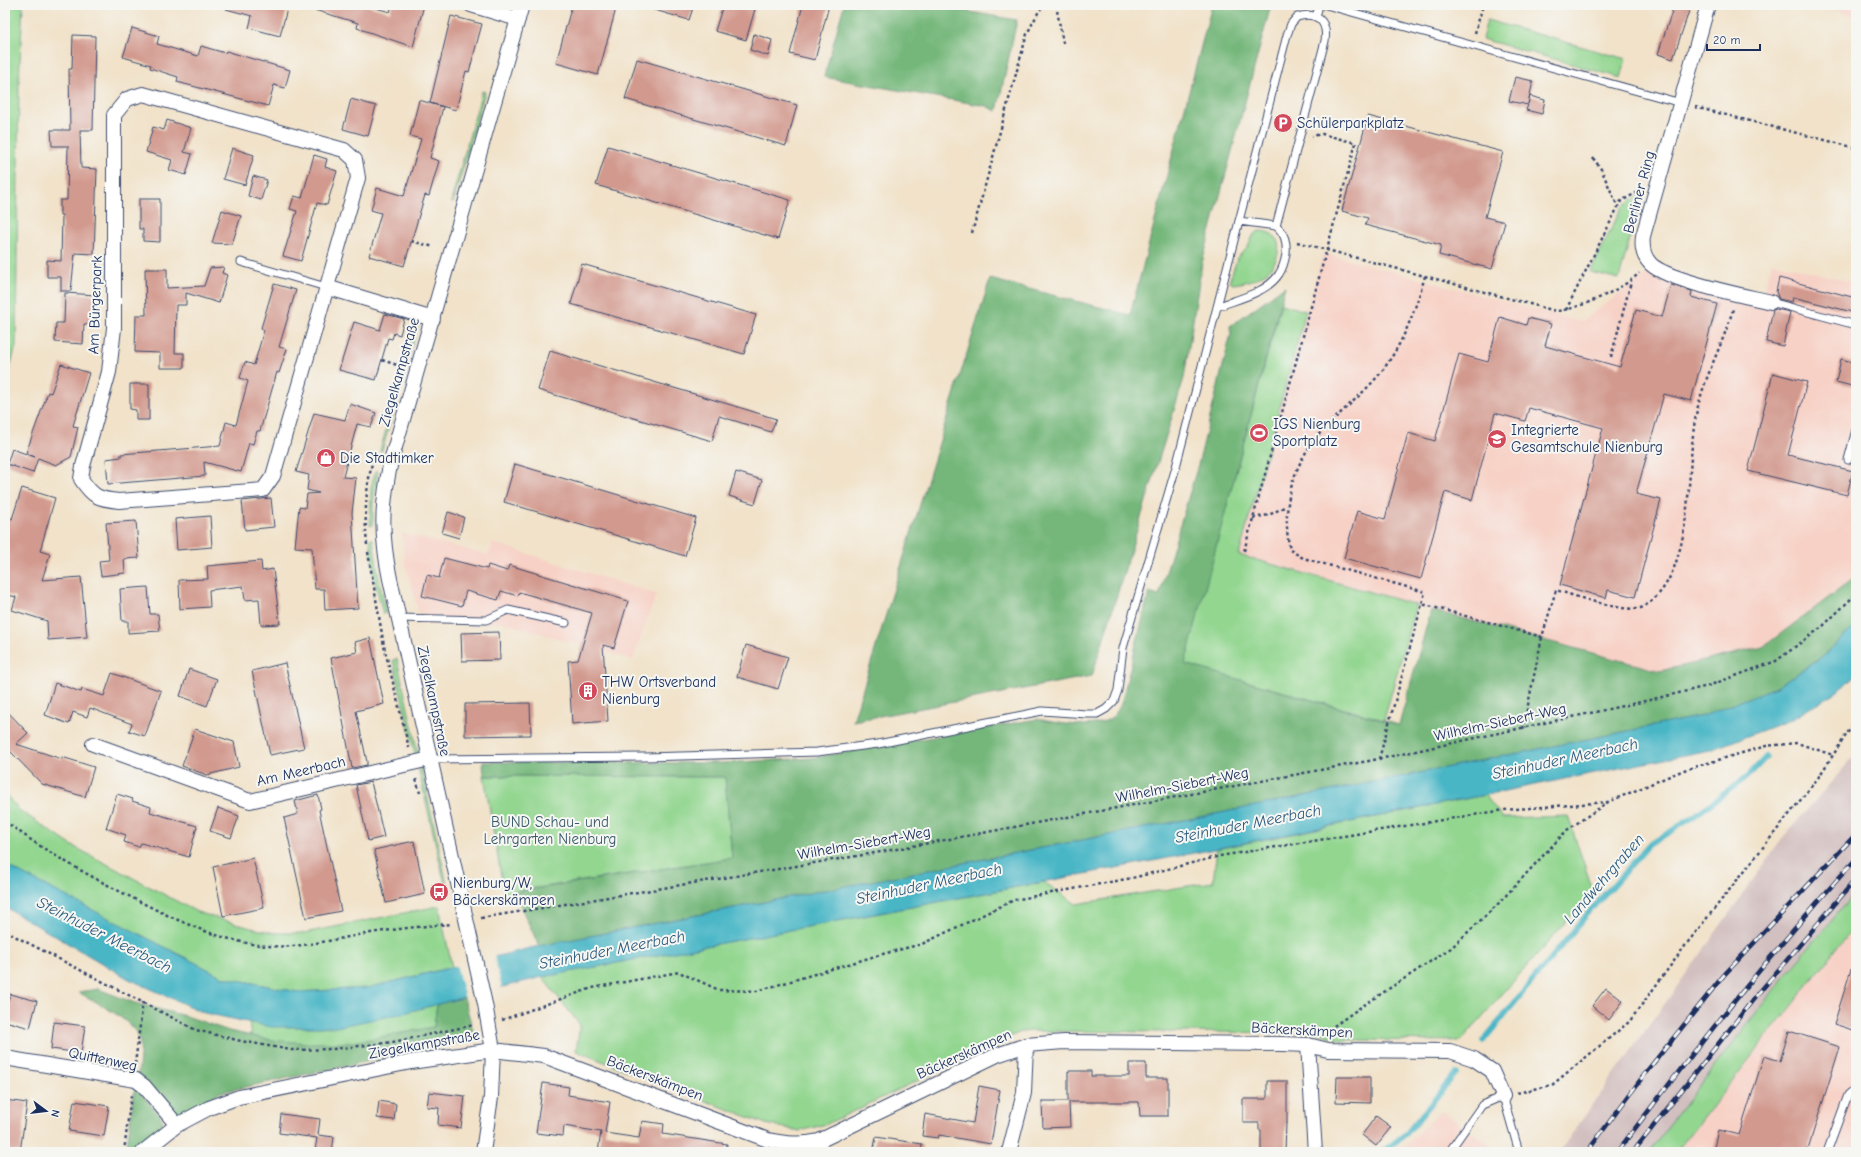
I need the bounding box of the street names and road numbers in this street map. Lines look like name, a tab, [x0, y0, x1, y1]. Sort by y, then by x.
street label: Berliner Ring	[1619, 149, 1659, 235]
street label: Am Bürgerpark	[84, 255, 106, 355]
street label: Ziegelkampstraße	[375, 315, 423, 429]
street label: Ziegelkampstraße	[413, 644, 455, 758]
street label: Wilhelm-Siebert-Weg	[1432, 699, 1568, 745]
street label: Am Meerbach	[255, 752, 347, 790]
street label: Wilhelm-Siebert-Weg	[1114, 763, 1250, 807]
street label: Wilhelm-Siebert-Weg	[796, 822, 932, 864]
street label: Bäckerskämpen	[1251, 1018, 1353, 1042]
street label: Ziegelkampstraße	[367, 1025, 482, 1063]
street label: Bäckerskämpen	[914, 1025, 1014, 1083]
street label: Quittenweg	[67, 1043, 139, 1075]
street label: Bäckerskämpen	[604, 1051, 706, 1105]

